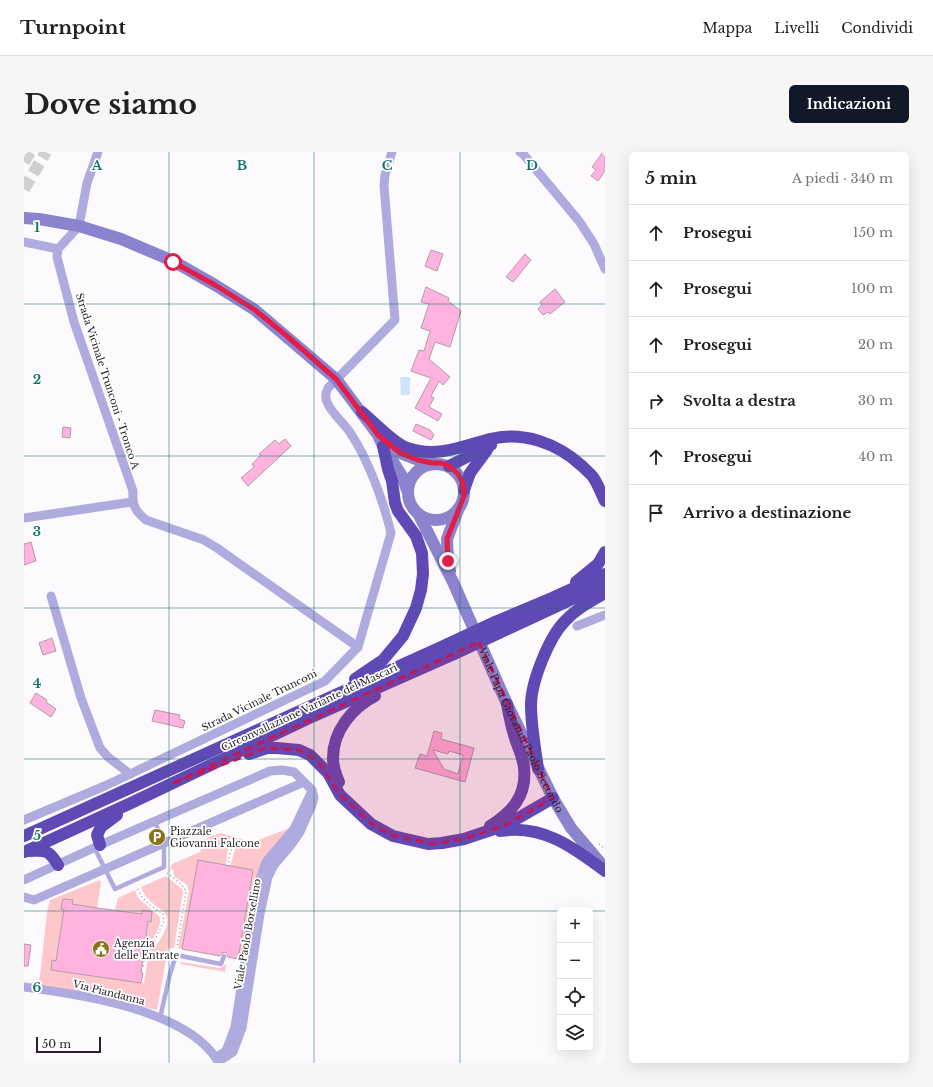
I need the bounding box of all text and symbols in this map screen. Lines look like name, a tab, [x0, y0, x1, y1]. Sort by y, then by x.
text: Turnpoint	[20, 16, 126, 39]
text: Mappa	[702, 19, 752, 37]
text: Livelli	[774, 19, 819, 37]
text: Condividi	[841, 19, 913, 37]
button: Indicazioni	[789, 85, 909, 123]
text: Dove siamo	[24, 87, 197, 122]
text: A	[91, 157, 103, 174]
text: B	[237, 157, 247, 174]
text: C	[382, 157, 393, 174]
text: D	[526, 157, 538, 174]
text: 5 min	[645, 168, 697, 189]
text: A piedi · 340 m	[792, 170, 893, 187]
text: 1	[34, 219, 40, 236]
icon: ahead	[645, 222, 667, 244]
text: Prosegui	[683, 223, 752, 242]
text: 150 m	[853, 224, 893, 241]
route start	[164, 253, 182, 271]
icon: ahead	[645, 278, 667, 300]
text: Prosegui	[683, 279, 752, 298]
text: 100 m	[851, 280, 893, 297]
street label: Strada Vicinale Trunconi - Tronco A	[73, 291, 142, 471]
icon: ahead	[645, 334, 667, 356]
text: Prosegui	[683, 335, 752, 354]
text: 20 m	[858, 336, 893, 353]
text: 2	[33, 371, 41, 388]
icon: right	[645, 390, 667, 412]
text: Svolta a destra	[683, 391, 796, 410]
text: 30 m	[858, 392, 893, 409]
icon: ahead	[645, 446, 667, 468]
text: Prosegui	[683, 447, 752, 466]
text: 40 m	[858, 448, 893, 465]
icon: arrive	[645, 502, 667, 524]
text: Arrivo a destinazione	[683, 503, 851, 522]
text: 3	[33, 523, 41, 540]
route end	[439, 552, 457, 570]
street label: Viale Papa Giovanni Paolo Secondo	[475, 644, 566, 815]
street label: Circonvallazione Variante del Mascari	[219, 661, 400, 754]
street label: Strada Vicinale Trunconi	[199, 667, 320, 734]
text: 4	[33, 675, 42, 692]
place label: Piazzale Giovanni Falcone	[170, 825, 260, 850]
text: 5	[33, 827, 41, 844]
parking icon: Piazzale Giovanni Falcone	[147, 827, 167, 847]
street label: Viale Paolo Borsellino	[231, 877, 264, 992]
map controls	[557, 907, 593, 1051]
button: +	[557, 907, 593, 943]
place label: Agenzia delle Entrate	[113, 937, 180, 962]
public building icon: Agenzia delle Entrate	[91, 939, 111, 959]
button: −	[557, 943, 593, 979]
street label: Via Piandanna	[71, 977, 147, 1008]
text: 6	[33, 979, 42, 996]
button: locate	[557, 979, 593, 1015]
button: layers	[557, 1015, 593, 1051]
scale bar	[36, 1035, 101, 1054]
text: 50 m	[42, 1037, 71, 1051]

